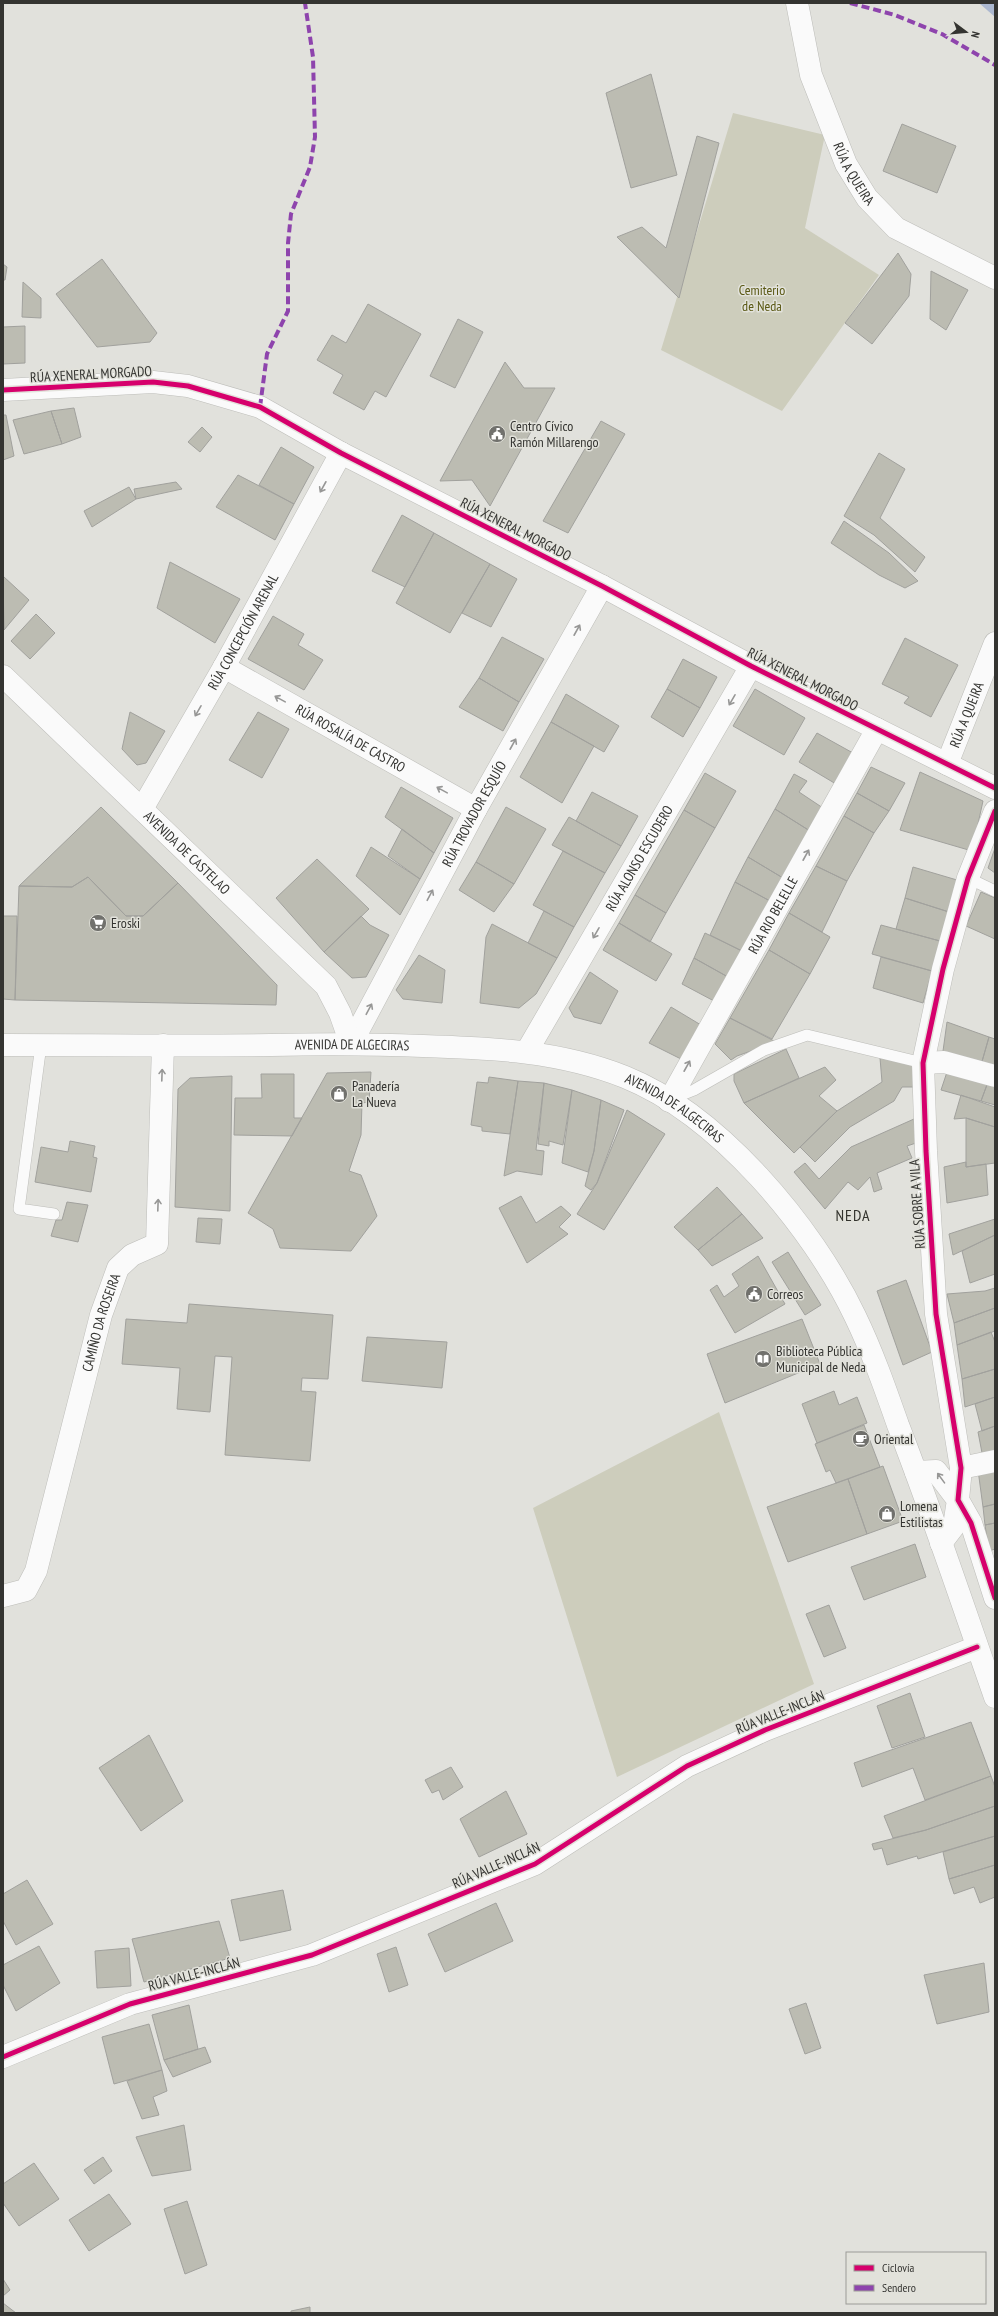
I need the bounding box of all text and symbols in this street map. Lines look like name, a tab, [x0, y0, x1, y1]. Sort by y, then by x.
north arrow	[946, 12, 986, 52]
text: N	[968, 30, 983, 40]
street label: RÚA A QUEIRA	[829, 140, 878, 209]
park label: Cemiterio de Neda	[739, 281, 785, 315]
street label: RÚA XENERAL MORGADO	[30, 362, 153, 386]
place label: Centro Cívico Ramón Millarengo	[510, 417, 599, 451]
public building icon: Centro Cívico Ramón Millarengo	[487, 424, 507, 444]
one-way arrow	[318, 481, 326, 493]
street label: RÚA XENERAL MORGADO	[458, 493, 575, 565]
street label: RÚA CONCEPCIÓN ARENAL	[204, 570, 282, 693]
one-way arrow	[573, 625, 581, 637]
street label: RÚA XENERAL MORGADO	[745, 643, 862, 715]
street label: RÚA A QUEIRA	[945, 679, 988, 750]
one-way arrow	[274, 694, 286, 702]
one-way arrow	[727, 694, 735, 706]
street label: RÚA ROSALÍA DE CASTRO	[292, 700, 409, 776]
one-way arrow	[194, 705, 202, 717]
one-way arrow	[510, 738, 517, 750]
street label: RÚA TROVADOR ESQUÍO	[438, 757, 510, 870]
one-way arrow	[437, 785, 449, 793]
street label: RÚA ALONSO ESCUDERO	[601, 802, 677, 914]
street label: AVENIDA DE CASTELAO	[140, 807, 234, 898]
one-way arrow	[803, 850, 810, 862]
street label: RÚA RIO BELELLE	[744, 873, 802, 957]
one-way arrow	[427, 889, 435, 901]
supermarket icon: Eroski	[88, 913, 108, 933]
place label: Eroski	[111, 914, 140, 932]
one-way arrow	[591, 927, 599, 939]
one-way arrow	[366, 1004, 373, 1016]
street label: AVENIDA DE ALGECIRAS	[295, 1035, 410, 1055]
one-way arrow	[683, 1060, 691, 1072]
one-way arrow	[158, 1069, 166, 1082]
street label: AVENIDA DE ALGECIRAS	[622, 1069, 728, 1147]
place label: Panadería La Nueva	[352, 1077, 400, 1111]
shop icon: Panadería La Nueva	[329, 1084, 349, 1104]
street label: RÚA SOBRE A VILA	[905, 1158, 929, 1249]
one-way arrow	[154, 1199, 162, 1212]
district label: NEDA	[835, 1205, 871, 1225]
street label: CAMIÑO DA ROSEIRA	[78, 1271, 124, 1374]
public building icon: Correos	[744, 1284, 764, 1304]
place label: Correos	[767, 1285, 803, 1303]
place label: Biblioteca Pública Municipal de Neda	[776, 1342, 866, 1376]
library icon: Biblioteca Pública Municipal de Neda	[753, 1349, 773, 1369]
cafe icon: Oriental	[851, 1429, 871, 1449]
place label: Oriental	[874, 1430, 914, 1448]
one-way arrow	[937, 1472, 945, 1483]
place label: Lomena Estilistas	[900, 1497, 943, 1531]
shop icon: Lomena Estilistas	[877, 1504, 897, 1524]
street label: RÚA VALLE-INCLÁN	[733, 1686, 827, 1738]
street label: RÚA VALLE-INCLÁN	[449, 1838, 543, 1892]
street label: RÚA VALLE-INCLÁN	[146, 1953, 242, 1995]
legend	[846, 2252, 986, 2304]
text: Ciclovía	[882, 2260, 914, 2275]
text: Sendero	[882, 2280, 916, 2295]

